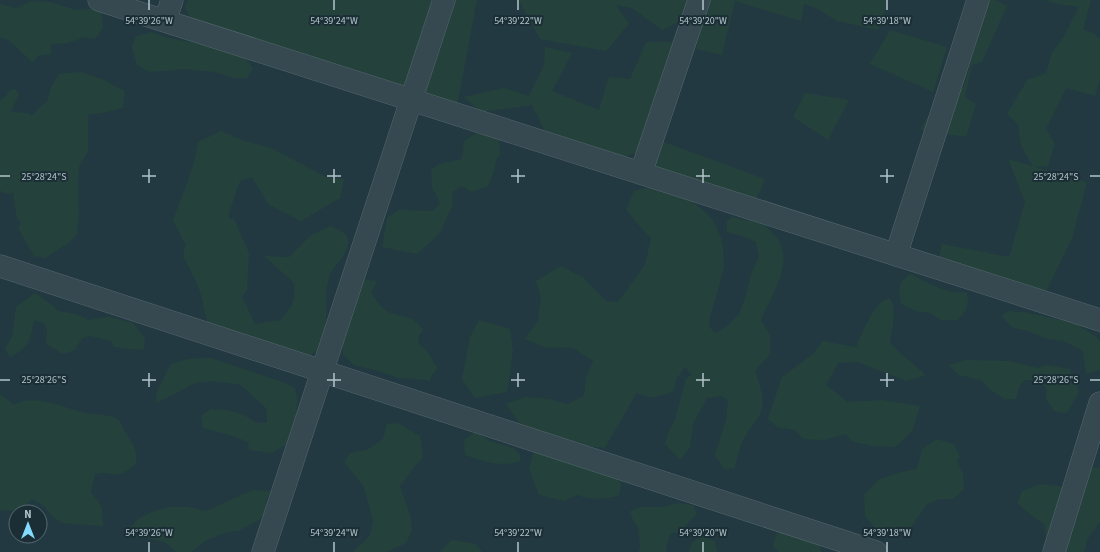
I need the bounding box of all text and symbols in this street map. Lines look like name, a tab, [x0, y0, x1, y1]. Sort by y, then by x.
text: 54°39'26"W	[125, 14, 173, 28]
text: 54°39'24"W	[310, 14, 358, 28]
text: 54°39'22"W	[494, 14, 542, 28]
text: 54°39'20"W	[679, 14, 727, 28]
text: 54°39'18"W	[863, 14, 911, 28]
text: 25°28'24"S	[21, 170, 67, 184]
text: 25°28'24"S	[1033, 170, 1079, 184]
text: 25°28'26"S	[21, 373, 67, 387]
text: 25°28'26"S	[1033, 373, 1079, 387]
north arrow	[8, 504, 48, 544]
text: N	[24, 507, 32, 522]
text: 54°39'26"W	[125, 526, 173, 540]
text: 54°39'24"W	[310, 526, 358, 540]
text: 54°39'22"W	[494, 526, 542, 540]
text: 54°39'20"W	[679, 526, 727, 540]
text: 54°39'18"W	[863, 526, 911, 540]

